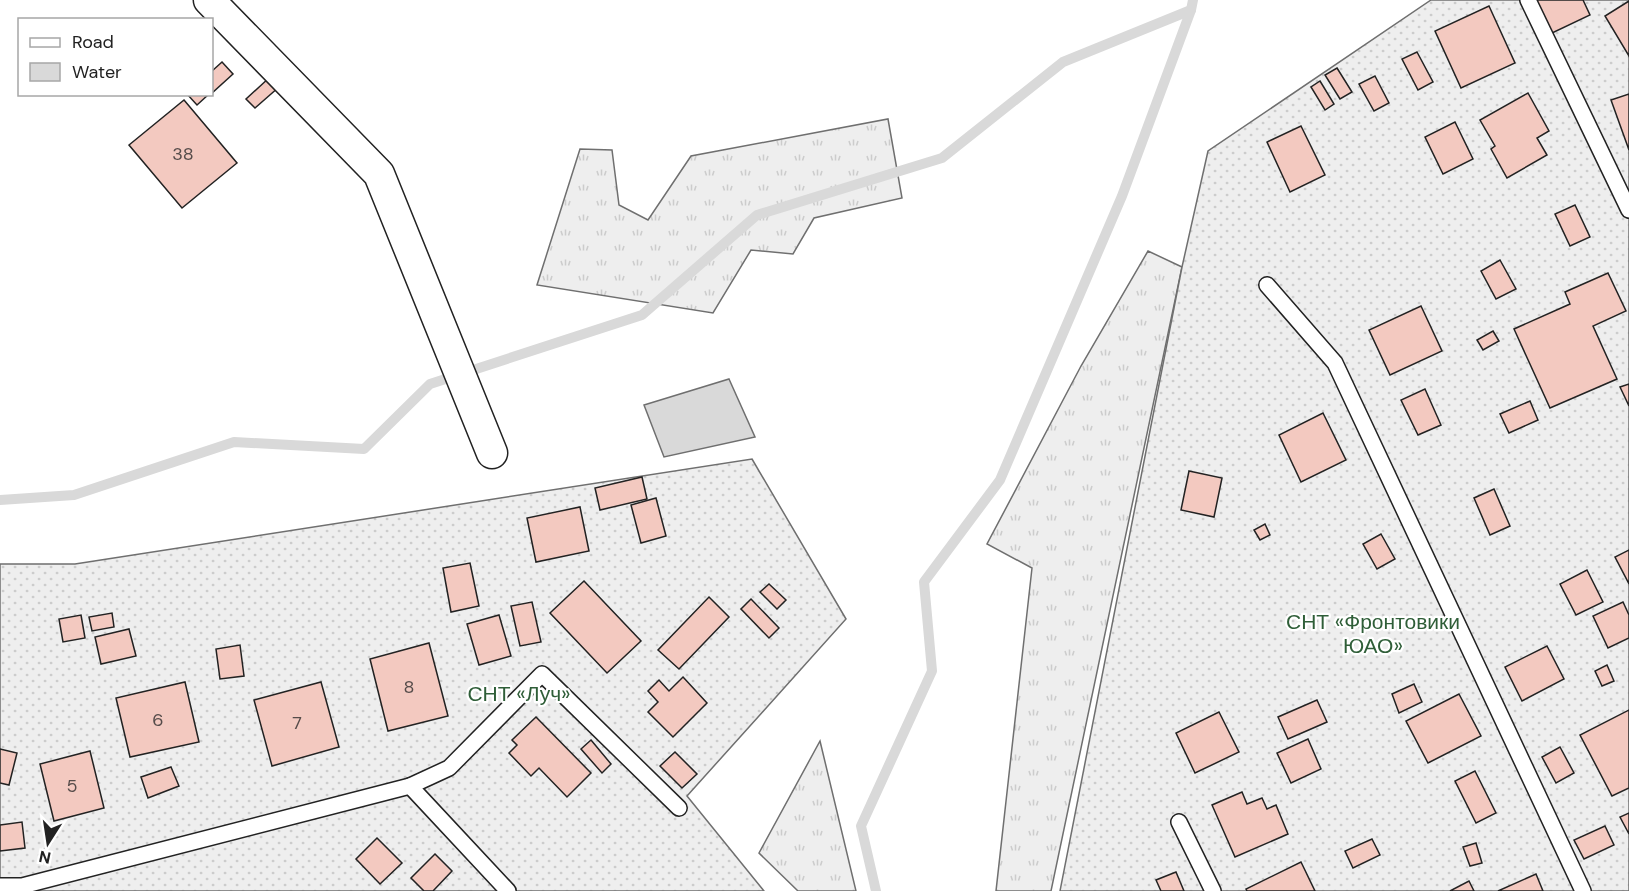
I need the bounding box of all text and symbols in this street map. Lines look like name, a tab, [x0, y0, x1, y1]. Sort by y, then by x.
legend	[18, 18, 213, 96]
text: Road	[72, 30, 114, 54]
text: Water	[72, 60, 122, 84]
house number: 38	[172, 142, 194, 166]
park label: СНТ «Фронтовики ЮАО»	[1286, 608, 1460, 660]
house number: 8	[404, 675, 414, 699]
park label: СНТ «Луч»	[467, 680, 571, 708]
house number: 6	[152, 708, 164, 732]
house number: 7	[292, 711, 302, 735]
house number: 5	[67, 774, 77, 798]
north arrow	[18, 813, 78, 873]
text: N	[37, 846, 53, 869]

